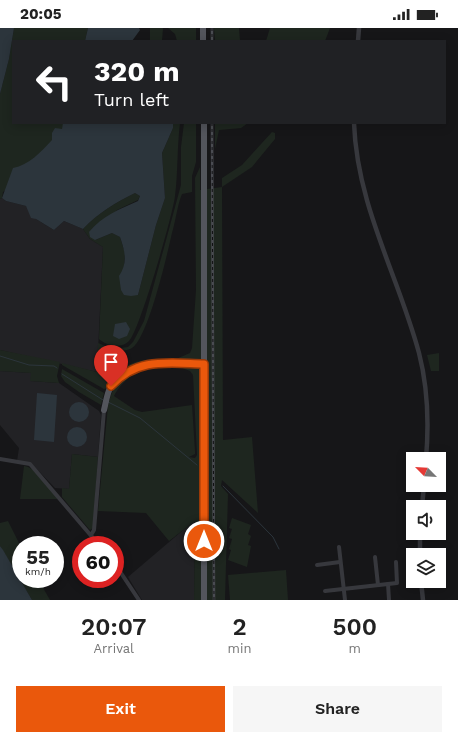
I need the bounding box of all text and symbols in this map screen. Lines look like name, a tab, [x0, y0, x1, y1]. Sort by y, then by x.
text: 20:05	[20, 5, 61, 23]
text: 320 m	[94, 55, 180, 88]
icon: left	[28, 56, 80, 108]
text: Turn left	[94, 89, 169, 110]
pin	[94, 345, 128, 386]
icon: arrive	[100, 351, 122, 373]
north arrow	[406, 452, 446, 492]
map controls	[406, 452, 446, 588]
button: sound	[406, 500, 446, 540]
position arrow	[183, 520, 225, 562]
speed limit sign: 60	[72, 536, 124, 588]
text: 55	[26, 545, 50, 569]
button: layers	[406, 548, 446, 588]
text: km/h	[25, 566, 51, 577]
text: 20:07	[81, 613, 147, 641]
text: 2	[232, 613, 247, 641]
text: 500	[332, 613, 377, 641]
text: Arrival	[93, 641, 134, 656]
text: min	[228, 641, 251, 656]
text: m	[349, 641, 361, 656]
button: Exit	[16, 686, 225, 732]
button: Share	[233, 686, 442, 732]

